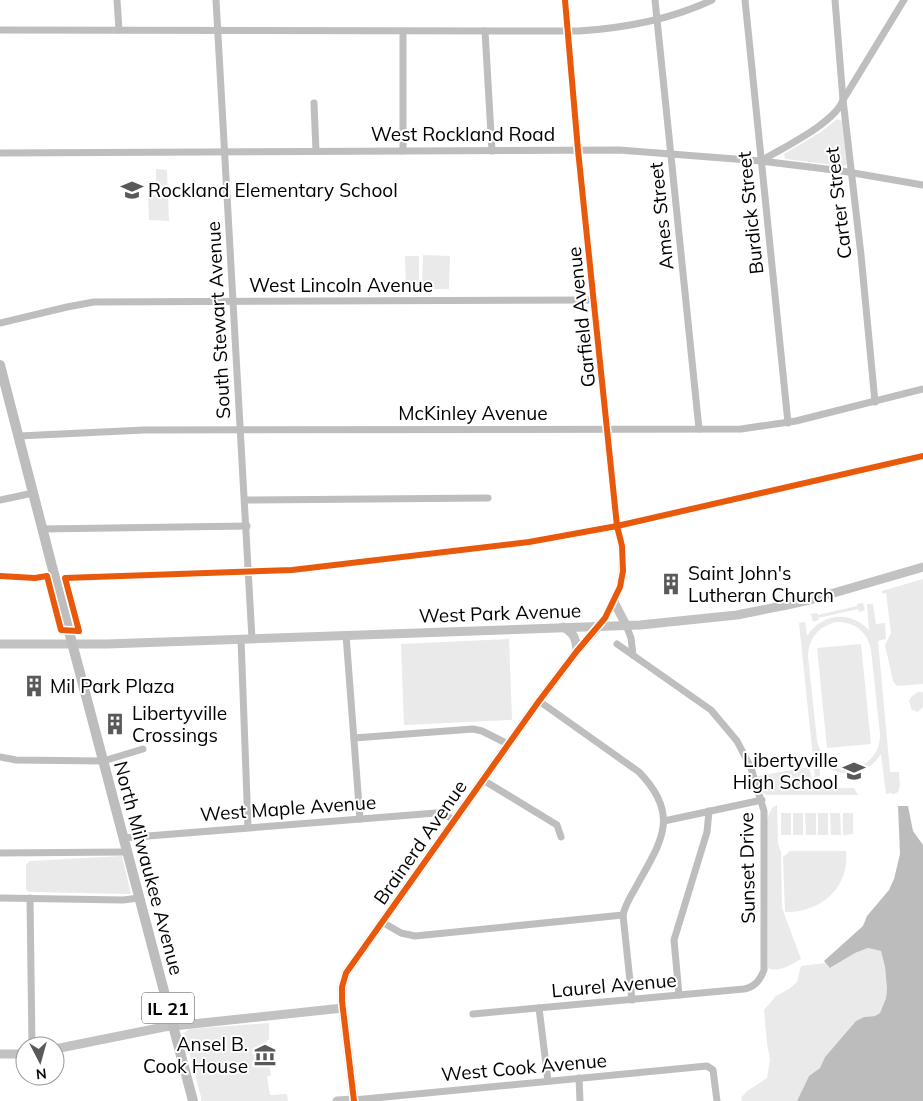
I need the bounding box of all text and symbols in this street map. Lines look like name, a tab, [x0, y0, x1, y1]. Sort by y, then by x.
street label: West Rockland Road	[371, 122, 555, 146]
street label: Carter Street	[819, 145, 857, 260]
street label: Burdick Street	[732, 150, 768, 276]
street label: Ames Street	[643, 161, 679, 271]
school or university icon: Rockland Elementary School	[119, 177, 145, 203]
place label: Rockland Elementary School	[148, 178, 398, 202]
street label: South Stewart Avenue	[201, 221, 235, 419]
street label: Garfield Avenue	[562, 246, 600, 388]
street label: West Lincoln Avenue	[249, 273, 433, 297]
street label: McKinley Avenue	[398, 401, 548, 425]
place label: Saint John's Lutheran Church	[688, 561, 834, 607]
building icon: Saint John's Lutheran Church	[658, 571, 684, 597]
street label: West Park Avenue	[418, 598, 582, 628]
building icon: Mil Park Plaza	[21, 673, 47, 699]
place label: Mil Park Plaza	[50, 674, 175, 698]
place label: Libertyville Crossings	[132, 701, 227, 747]
building icon: Libertyville Crossings	[102, 711, 128, 737]
place label: Libertyville High School	[733, 748, 838, 794]
street label: North Milwaukee Avenue	[109, 758, 189, 978]
school or university icon: Libertyville High School	[841, 758, 867, 784]
street label: Brainerd Avenue	[368, 775, 472, 909]
street label: West Maple Avenue	[199, 790, 377, 826]
street label: Sunset Drive	[734, 812, 760, 924]
street label: Laurel Avenue	[550, 968, 678, 1002]
road number: IL 21	[142, 992, 194, 1024]
place label: Ansel B. Cook House	[143, 1032, 248, 1078]
north arrow	[15, 1036, 65, 1086]
museum icon: Ansel B. Cook House	[252, 1042, 278, 1068]
street label: West Cook Avenue	[440, 1048, 608, 1086]
text: N	[35, 1064, 48, 1083]

